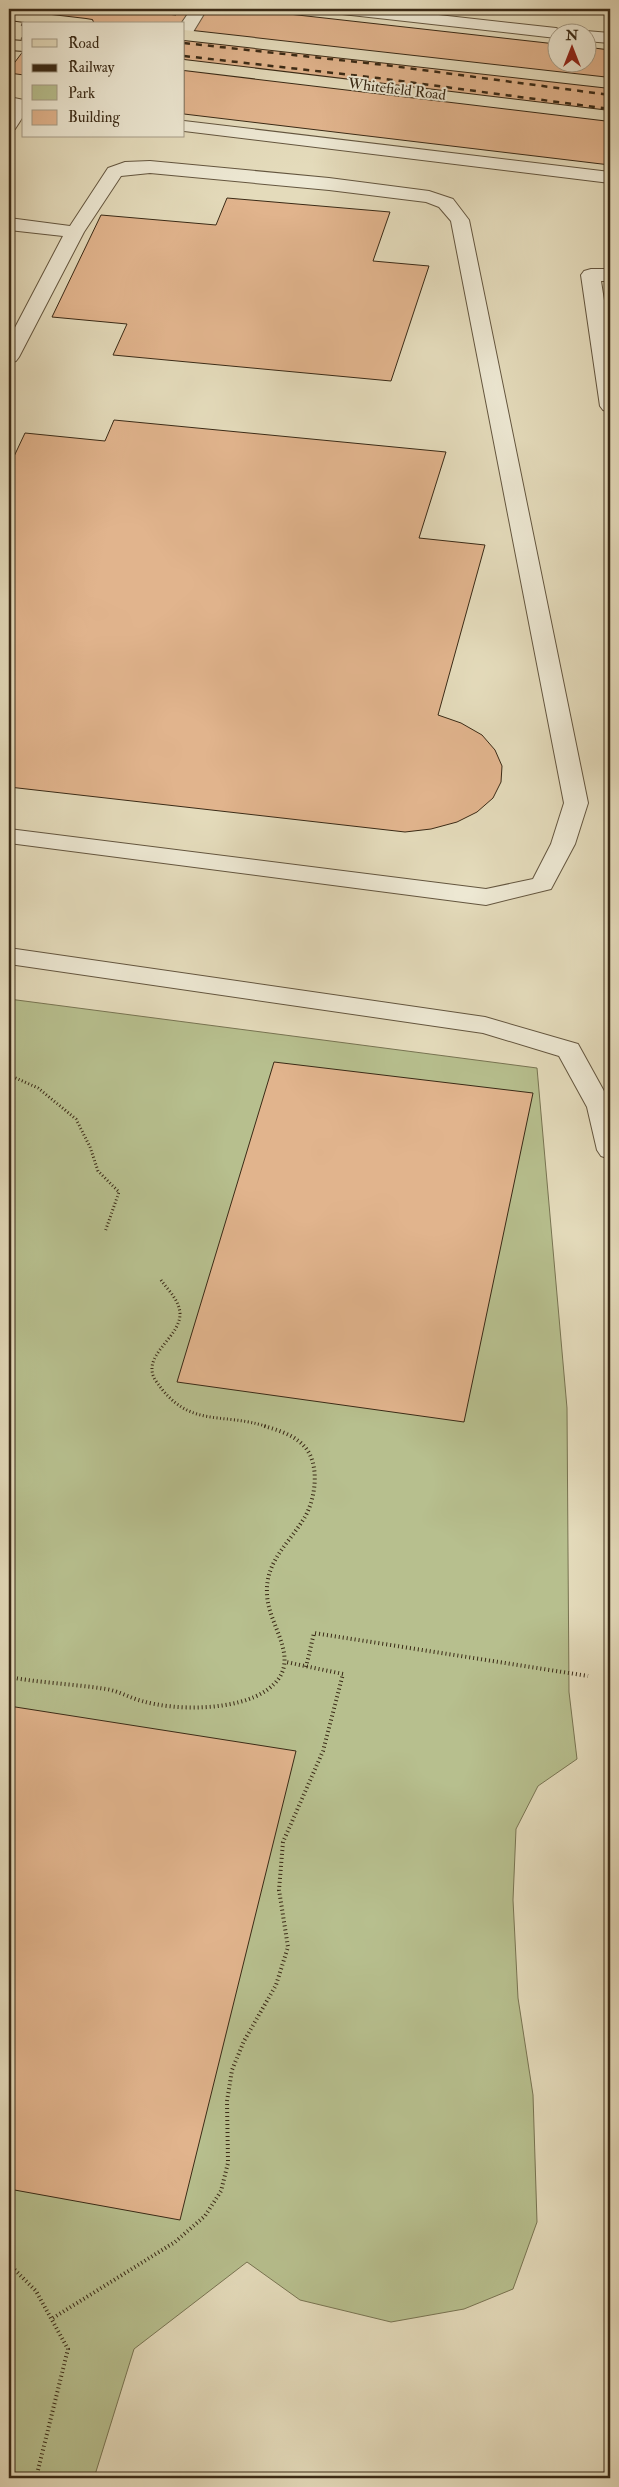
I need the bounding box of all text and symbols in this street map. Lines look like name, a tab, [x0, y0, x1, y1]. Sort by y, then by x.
legend	[22, 22, 185, 138]
north arrow	[546, 22, 596, 72]
text: N	[565, 27, 579, 44]
text: Road	[68, 34, 100, 53]
text: Railway	[68, 58, 115, 77]
street label: Whitefield Road	[346, 74, 448, 105]
text: Park	[68, 84, 95, 103]
text: Building	[68, 108, 120, 127]

